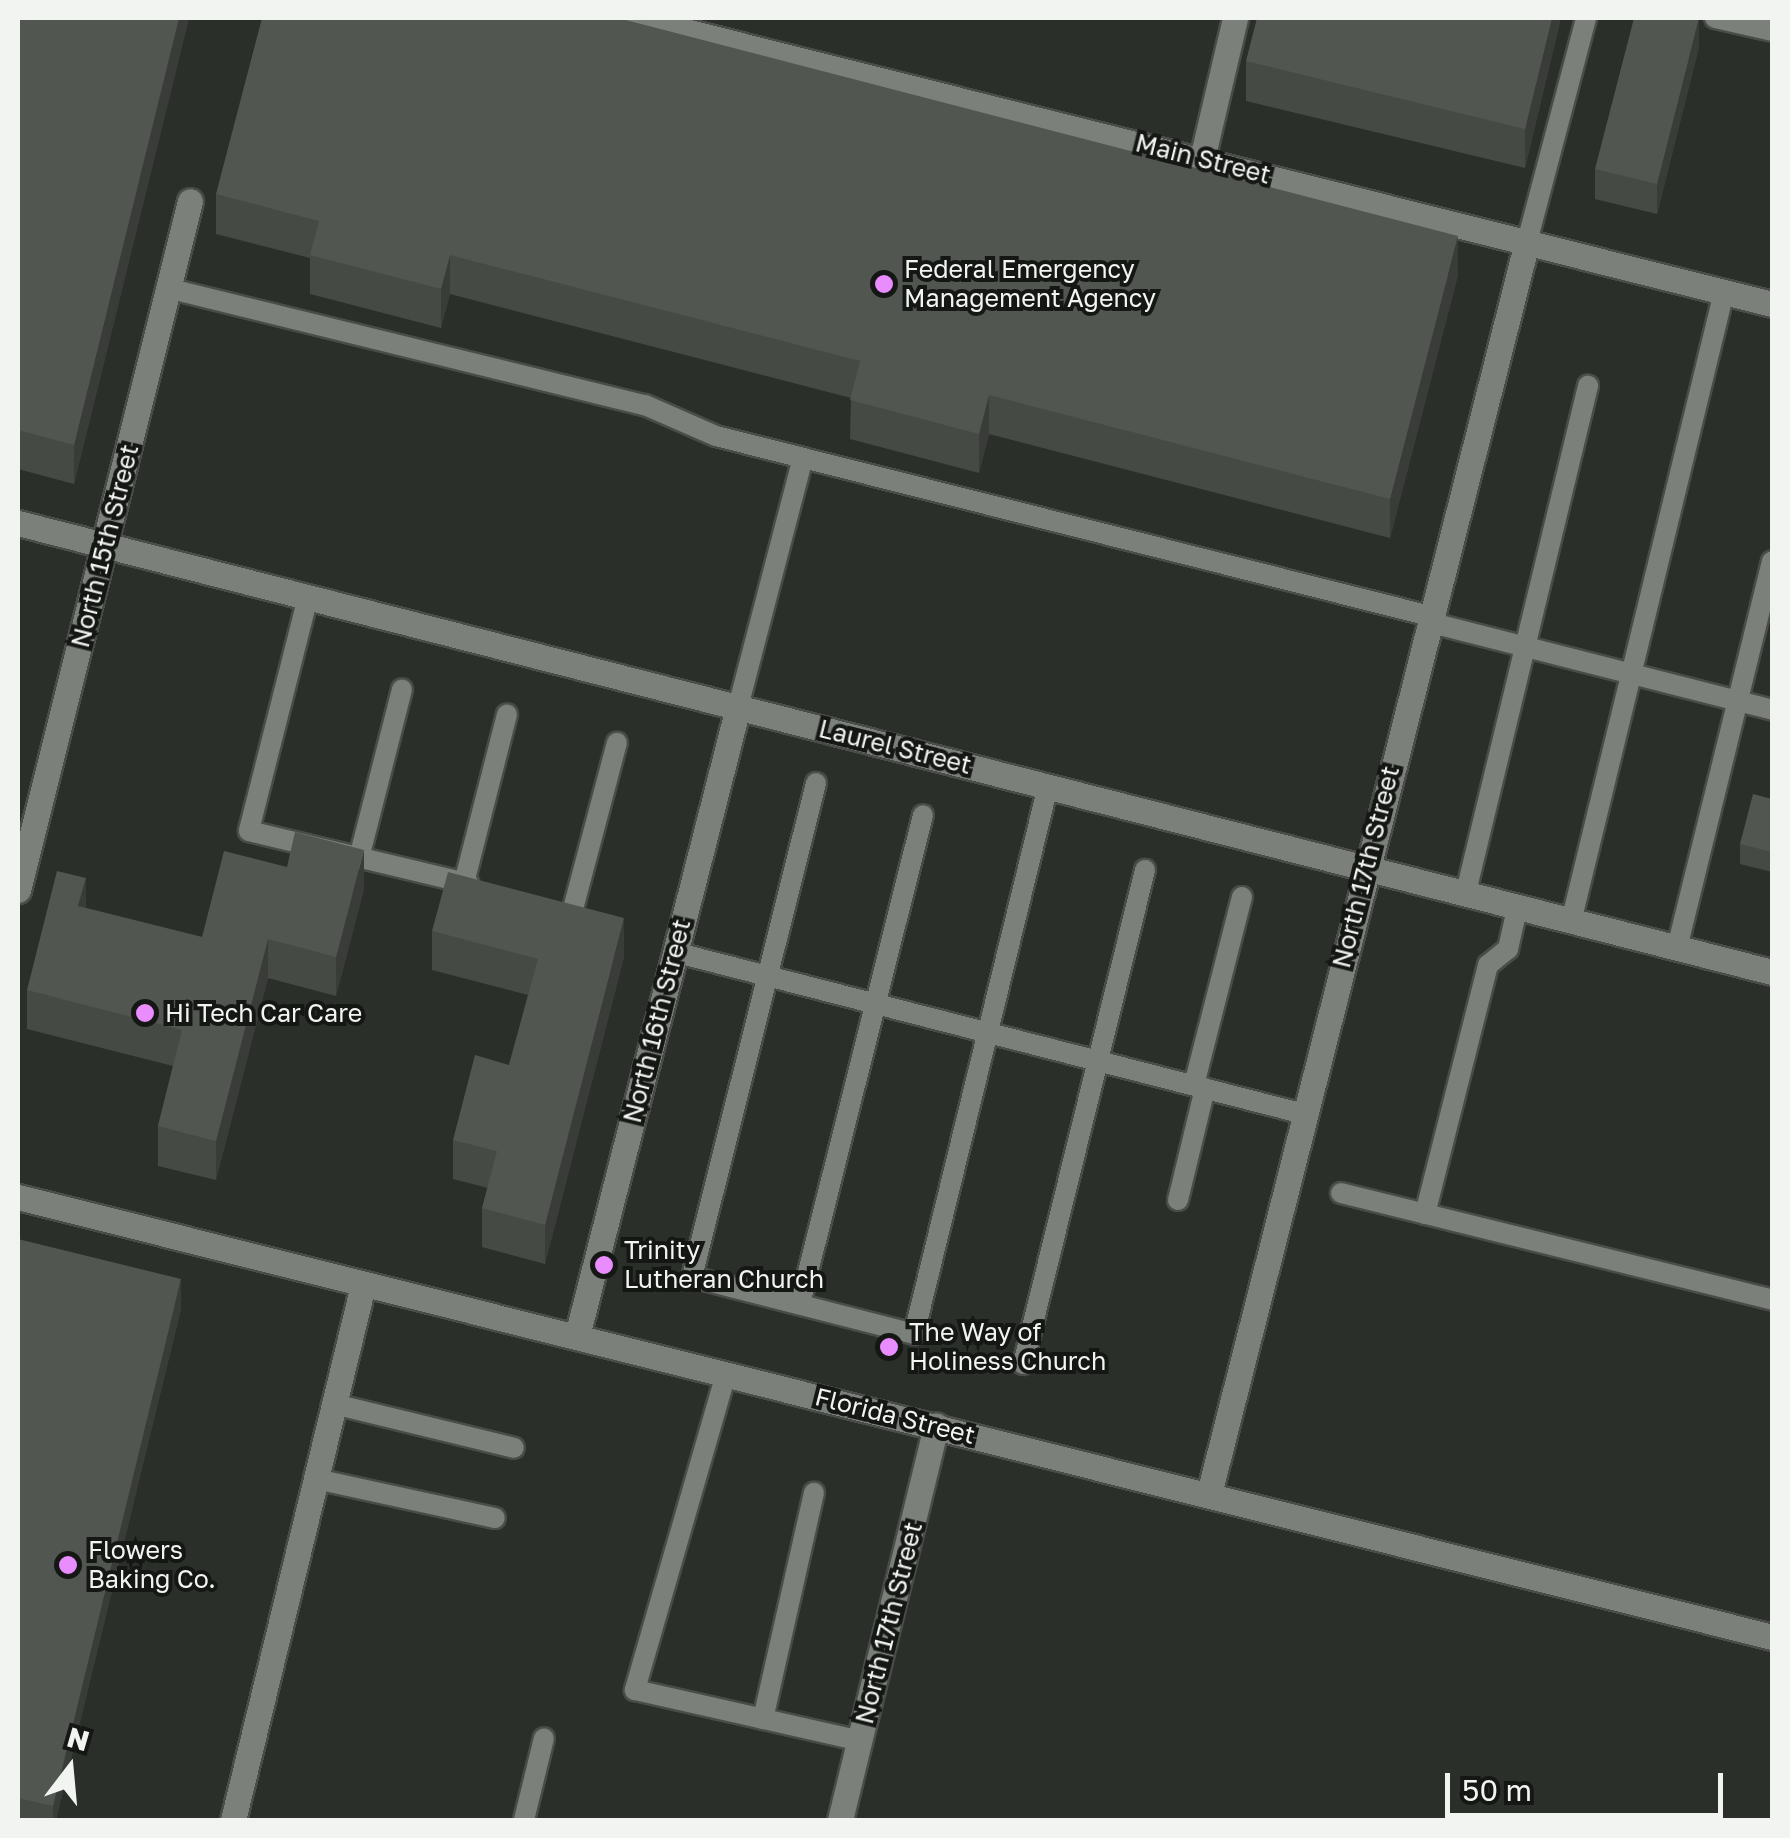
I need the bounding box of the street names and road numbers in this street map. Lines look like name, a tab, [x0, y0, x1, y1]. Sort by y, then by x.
street label: Main Street	[1132, 128, 1274, 190]
street label: North 15th Street	[65, 441, 145, 651]
street label: Laurel Street	[816, 714, 974, 780]
street label: North 17th Street	[1326, 763, 1406, 971]
street label: North 16th Street	[617, 916, 697, 1126]
street label: Florida Street	[812, 1382, 978, 1450]
street label: North 17th Street	[849, 1519, 929, 1727]

